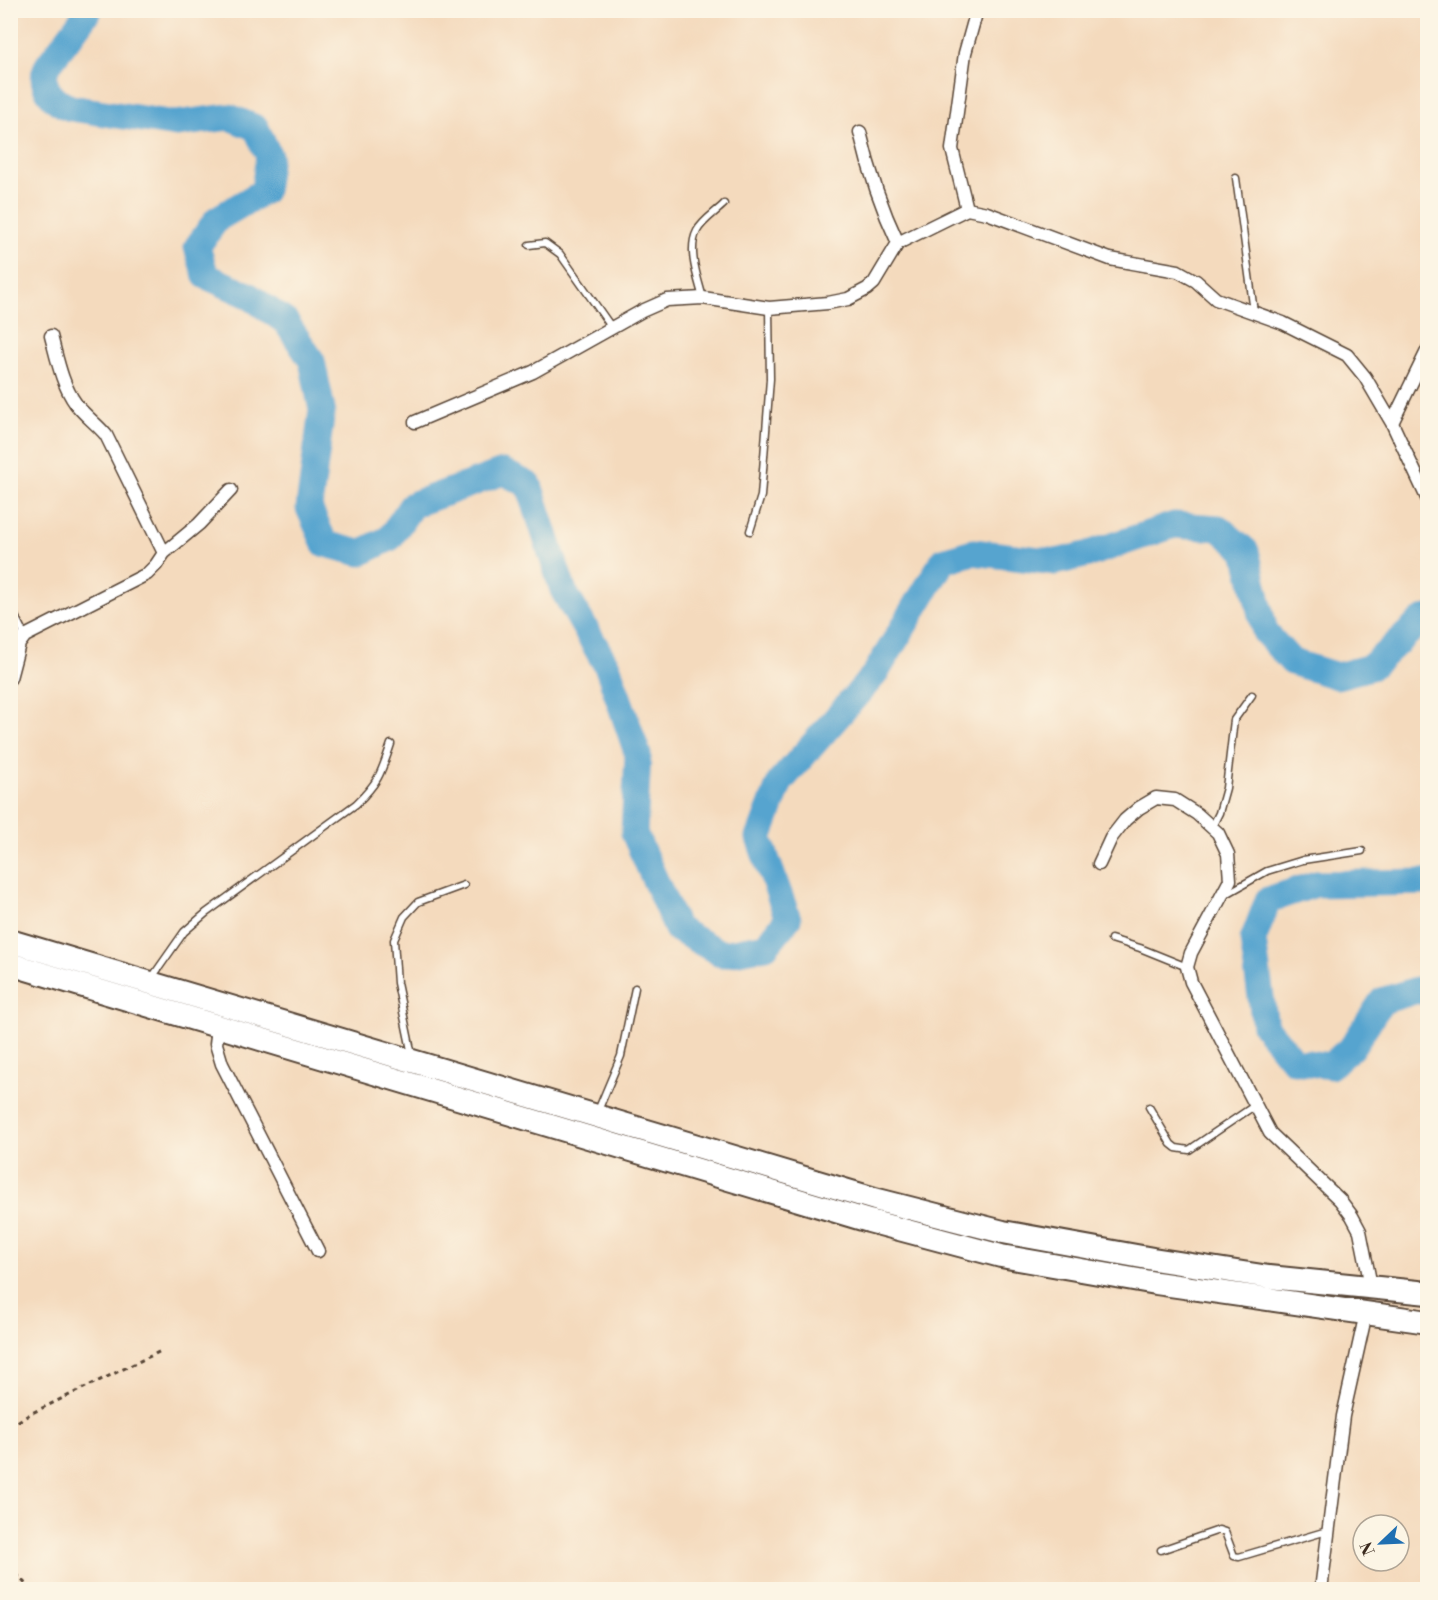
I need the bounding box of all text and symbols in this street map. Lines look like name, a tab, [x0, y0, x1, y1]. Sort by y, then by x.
north arrow	[1351, 1513, 1411, 1573]
text: N	[1356, 1538, 1380, 1558]

